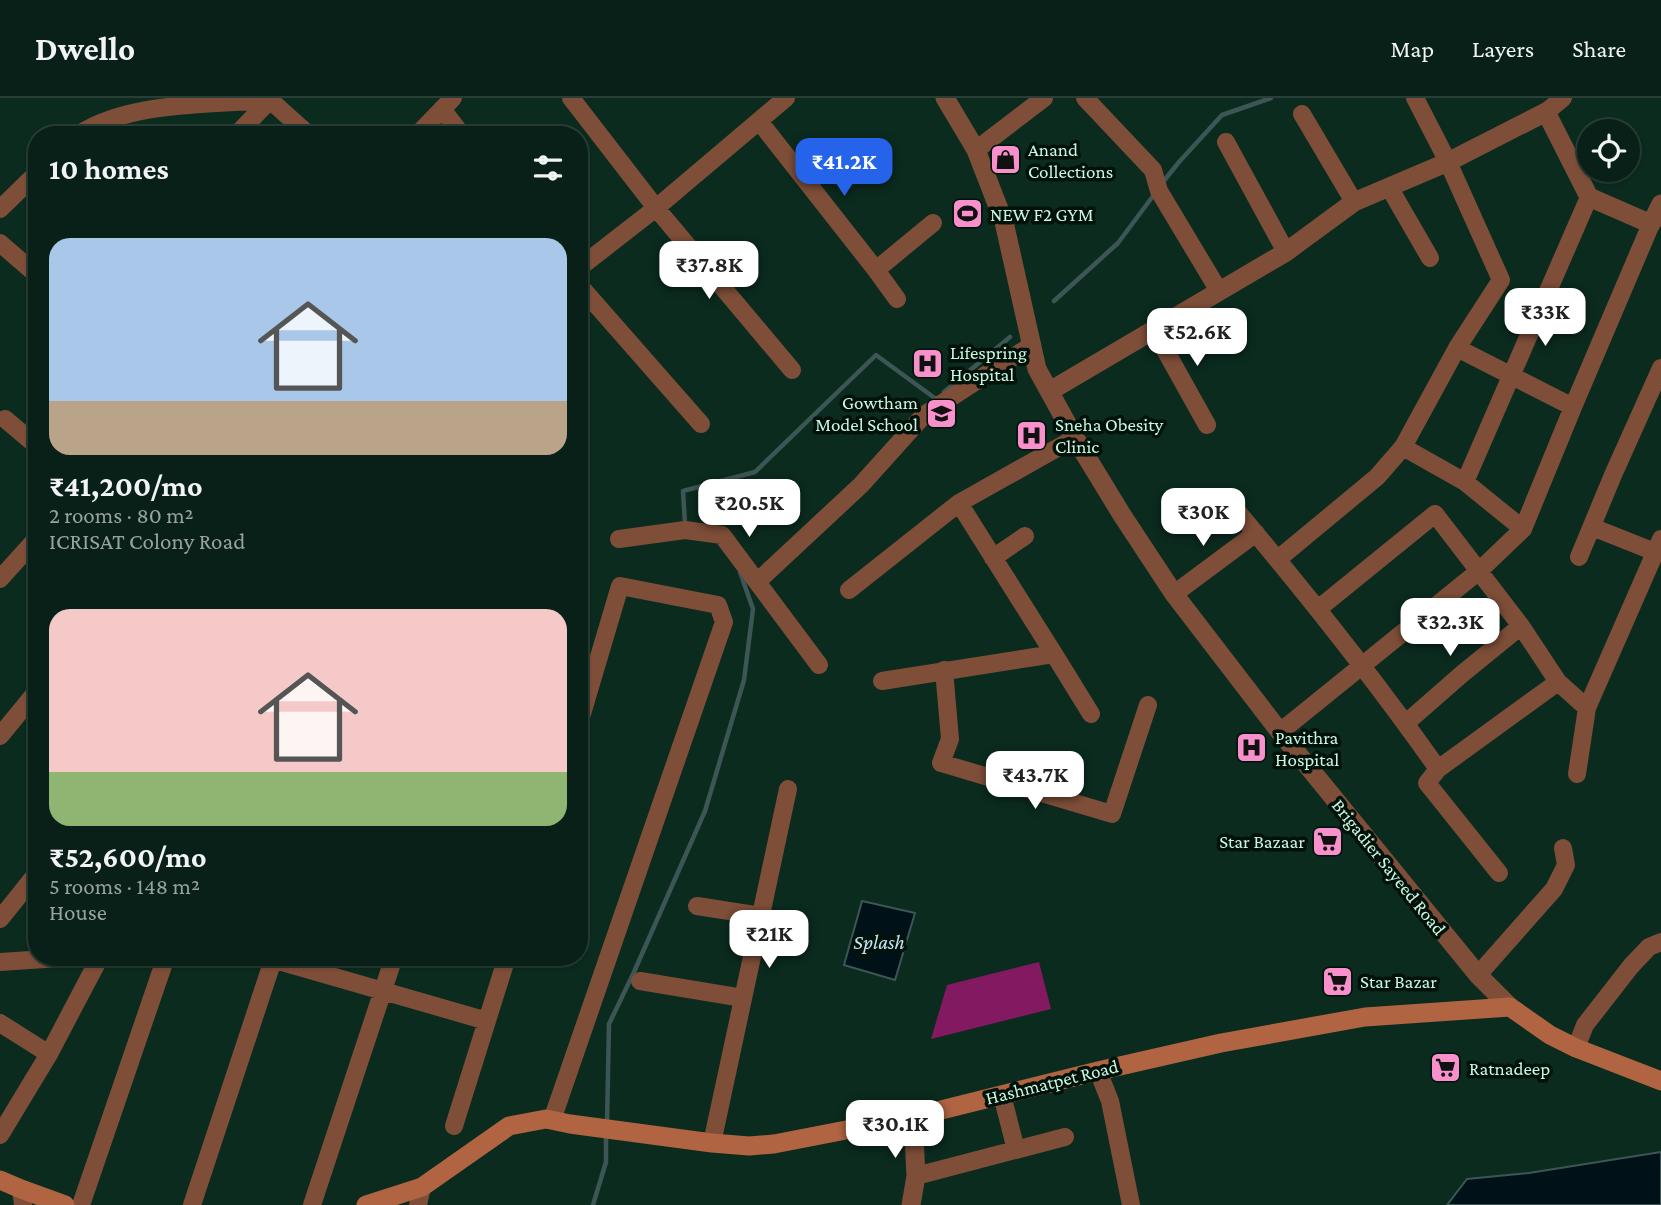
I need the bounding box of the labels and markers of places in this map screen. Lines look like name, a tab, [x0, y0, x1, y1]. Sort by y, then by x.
pin: ₹41.2K	[787, 139, 901, 198]
place label: Anand Collections	[1028, 139, 1113, 182]
shop icon: Anand Collections	[988, 143, 1022, 177]
sports icon: NEW F2 GYM	[950, 197, 984, 231]
place label: NEW F2 GYM	[990, 204, 1093, 225]
pin: ₹37.8K	[652, 242, 766, 301]
pin: ₹33K	[1504, 288, 1586, 348]
pin: ₹52.6K	[1140, 308, 1254, 368]
place label: Lifespring Hospital	[950, 342, 1027, 385]
hospital icon: Lifespring Hospital	[910, 346, 944, 380]
place label: Gowtham Model School	[815, 392, 918, 435]
school or university icon: Gowtham Model School	[924, 396, 958, 430]
place label: Sneha Obesity Clinic	[1055, 414, 1163, 457]
hospital icon: Sneha Obesity Clinic	[1015, 418, 1049, 452]
pin: ₹20.5K	[692, 480, 806, 539]
pin: ₹30K	[1162, 489, 1244, 548]
pin: ₹32.3K	[1393, 598, 1507, 658]
place label: Pavithra Hospital	[1275, 727, 1339, 770]
hospital icon: Pavithra Hospital	[1235, 731, 1269, 765]
pin: ₹43.7K	[978, 752, 1092, 811]
supermarket icon: Star Bazaar	[1311, 824, 1345, 858]
place label: Star Bazaar	[1219, 831, 1305, 852]
pin: ₹21K	[728, 910, 810, 970]
supermarket icon: Star Bazar	[1320, 964, 1354, 998]
place label: Star Bazar	[1360, 971, 1437, 992]
supermarket icon: Ratnadeep	[1429, 1051, 1463, 1085]
place label: Ratnadeep	[1469, 1058, 1550, 1079]
pin: ₹30.1K	[838, 1100, 952, 1160]

